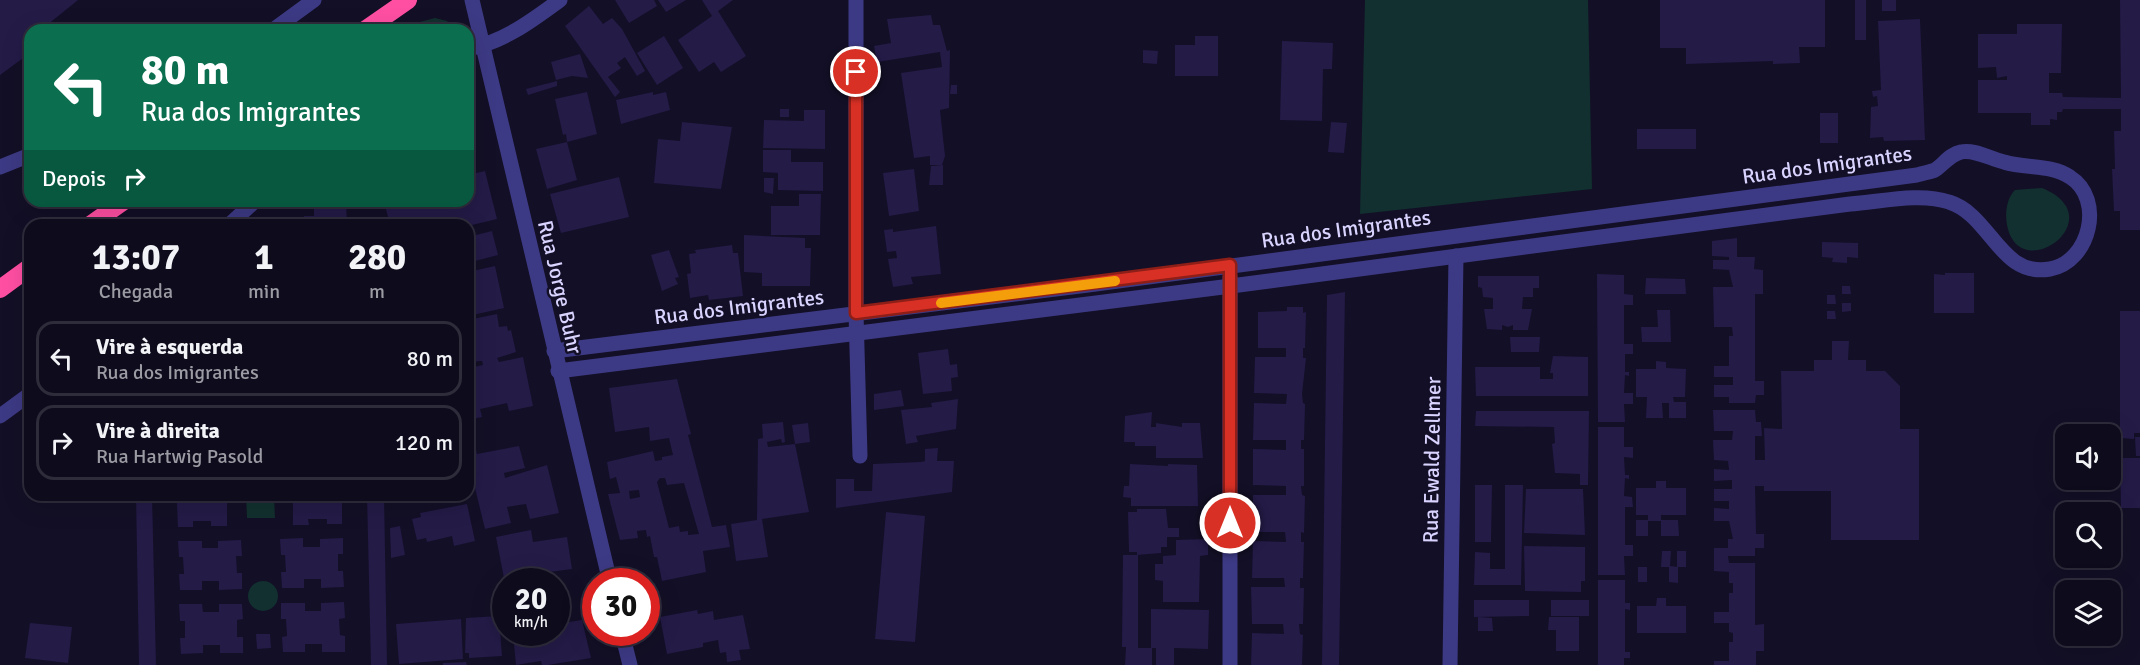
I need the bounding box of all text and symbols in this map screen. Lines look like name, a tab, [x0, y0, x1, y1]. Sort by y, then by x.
text: 80 m	[141, 45, 230, 96]
pin	[830, 46, 881, 97]
icon: left	[42, 48, 120, 126]
icon: arrive	[839, 55, 872, 88]
text: Rua dos Imigrantes	[141, 96, 361, 129]
street label: Rua dos Imigrantes	[1741, 140, 1913, 190]
icon: right	[118, 162, 151, 195]
text: Depois	[42, 165, 106, 192]
street label: Rua dos Imigrantes	[1260, 204, 1432, 254]
street label: Rua Jorge Buhr	[532, 218, 588, 357]
text: 13:07	[92, 235, 180, 280]
text: 1	[254, 235, 274, 280]
text: 280	[348, 235, 406, 280]
text: Chegada	[99, 279, 173, 304]
text: min	[248, 279, 280, 304]
text: m	[369, 279, 385, 304]
street label: Rua dos Imigrantes	[653, 284, 825, 330]
text: Vire à esquerda	[96, 333, 243, 360]
icon: left	[45, 342, 78, 375]
text: 80 m	[407, 345, 453, 372]
text: Rua dos Imigrantes	[96, 360, 259, 385]
street label: Rua Ewald Zellmer	[1418, 376, 1446, 544]
text: Vire à direita	[96, 417, 220, 444]
map controls	[2055, 424, 2121, 646]
button: sound	[2055, 424, 2121, 490]
icon: right	[45, 426, 78, 459]
text: 120 m	[395, 429, 453, 456]
text: Rua Hartwig Pasold	[96, 444, 263, 469]
position arrow	[1198, 491, 1262, 555]
button: search	[2055, 502, 2121, 568]
speed limit sign: 30	[582, 568, 660, 646]
button: layers	[2055, 580, 2121, 646]
text: 20	[515, 581, 547, 618]
text: km/h	[514, 613, 548, 631]

